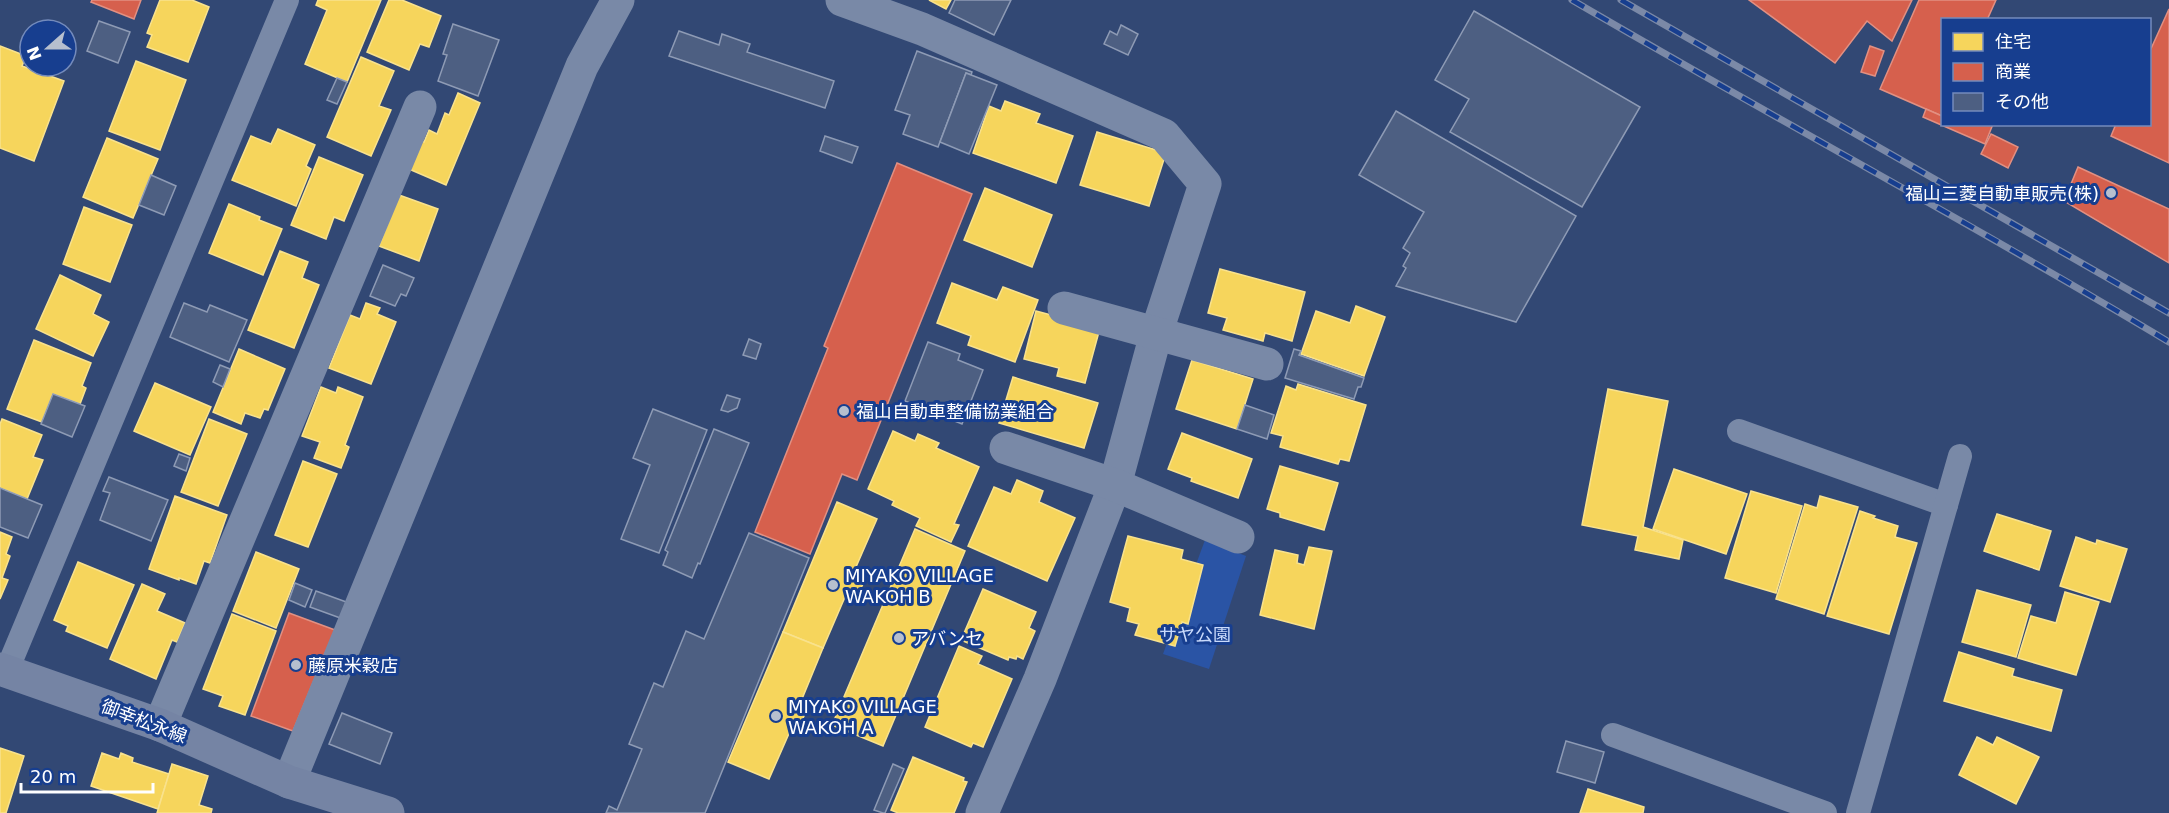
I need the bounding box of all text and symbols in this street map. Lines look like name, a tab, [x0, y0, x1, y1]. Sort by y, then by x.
north arrow	[18, 18, 78, 78]
legend	[1941, 18, 2151, 126]
text: 住宅	[1995, 31, 2031, 52]
text: N	[23, 44, 46, 63]
text: 商業	[1995, 61, 2031, 82]
text: その他	[1995, 91, 2049, 112]
place label: 福山三菱自動車販売(株)	[1905, 183, 2099, 204]
marker: 福山三菱自動車販売(株)	[2104, 186, 2118, 200]
place label: 福山自動車整備協業組合	[856, 401, 1054, 422]
marker: 福山自動車整備協業組合	[837, 404, 851, 418]
place label: MIYAKO VILLAGE WAKOH B	[845, 565, 994, 607]
marker: MIYAKO VILLAGE WAKOH B	[826, 578, 840, 592]
park label: サヤ公園	[1159, 624, 1231, 645]
place label: アバンセ	[911, 628, 983, 649]
marker: アバンセ	[892, 631, 906, 645]
place label: 藤原米穀店	[308, 655, 398, 676]
marker: 藤原米穀店	[289, 658, 303, 672]
street label: 御幸松永線	[98, 695, 190, 747]
place label: MIYAKO VILLAGE WAKOH A	[788, 696, 937, 738]
marker: MIYAKO VILLAGE WAKOH A	[769, 709, 783, 723]
scale bar	[21, 756, 153, 794]
text: 20 m	[30, 766, 76, 787]

